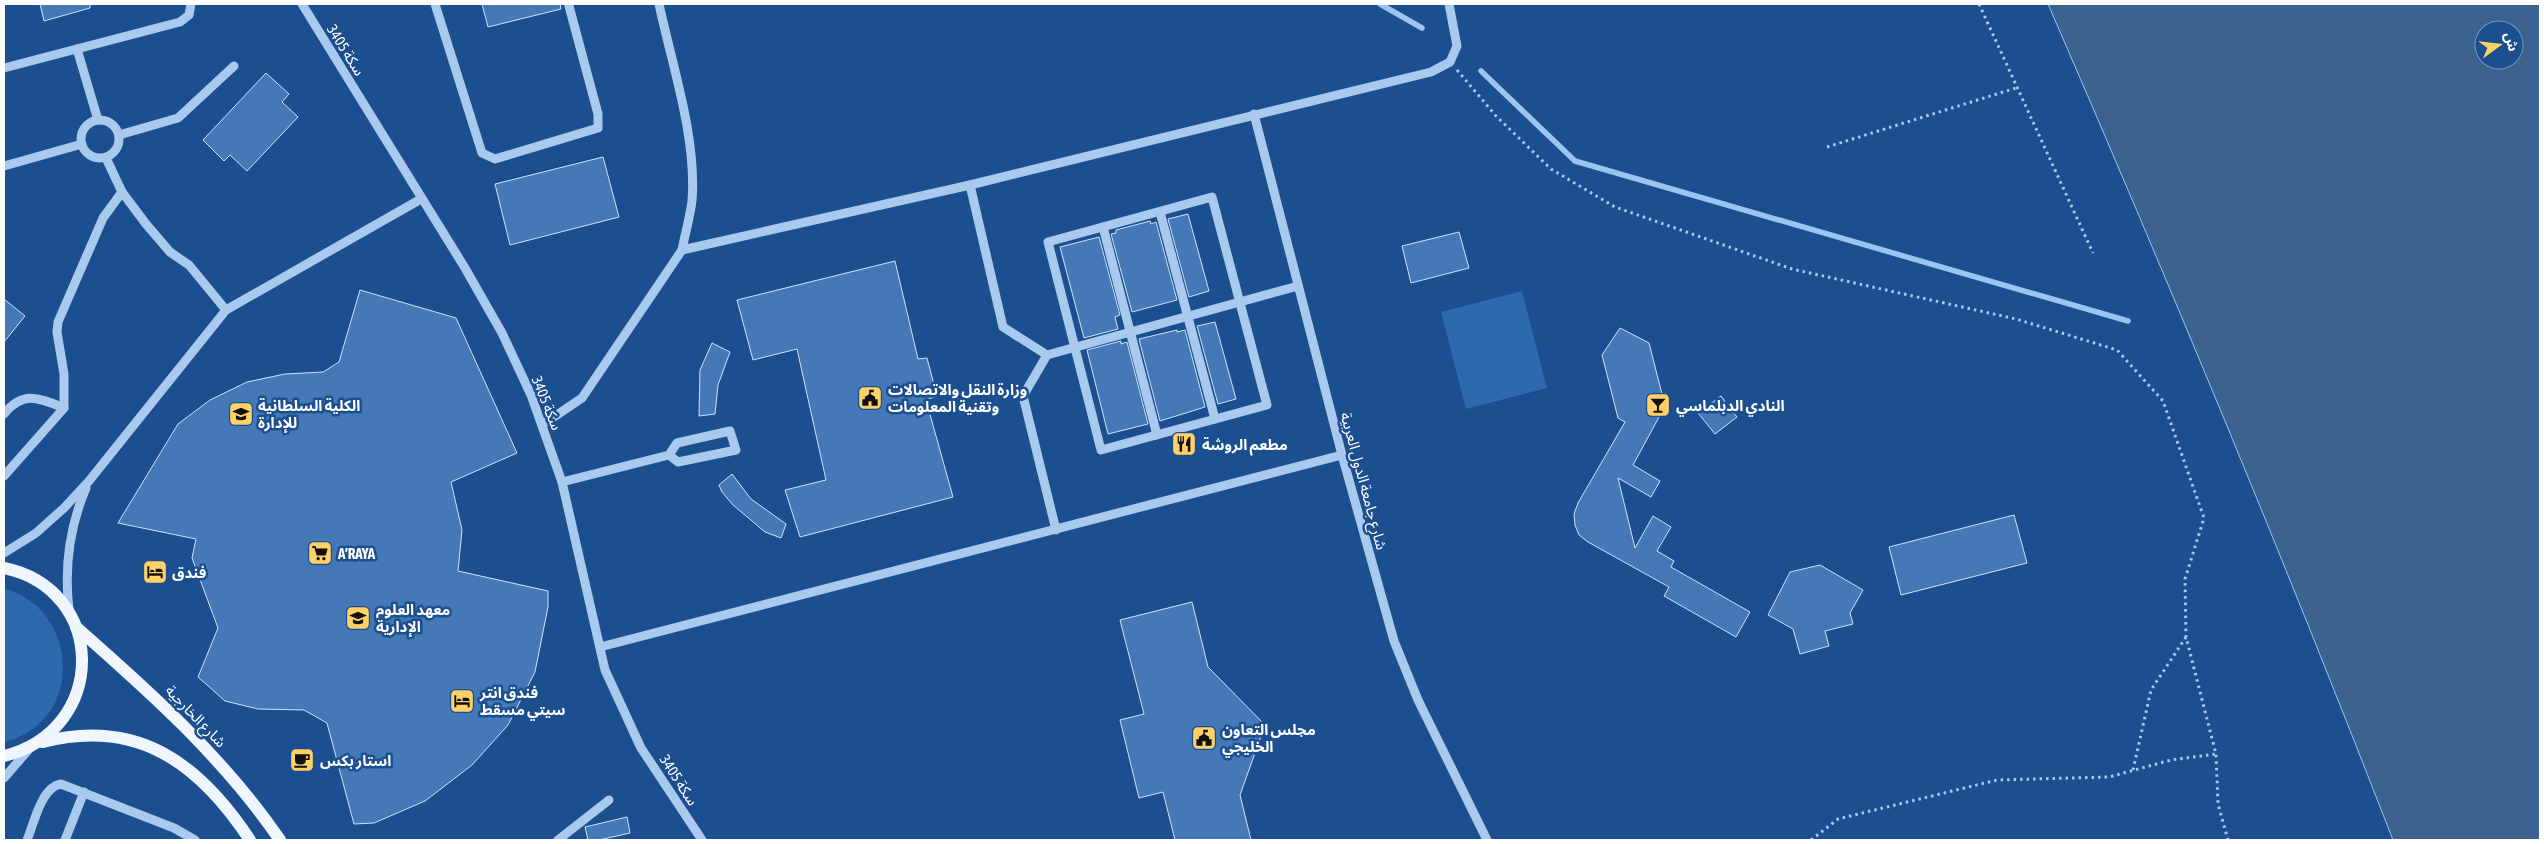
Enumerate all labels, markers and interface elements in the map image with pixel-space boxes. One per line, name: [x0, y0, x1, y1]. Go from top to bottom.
north arrow: [2474, 20, 2524, 70]
street label: سكة 3405: [324, 21, 368, 79]
text: ش: [2501, 30, 2522, 53]
street label: سكة 3405: [528, 373, 566, 433]
place label: وزارة النقل والاتصالات وتقنية المعلومات: [888, 381, 1027, 416]
public building icon: وزارة النقل والاتصالات وتقنية المعلومات: [857, 385, 883, 411]
bar icon: النادي الدبلماسي: [1645, 392, 1671, 418]
place label: الكلية السلطانية للإدارة: [258, 397, 360, 433]
place label: النادي الدبلماسي: [1676, 397, 1785, 417]
school or university icon: الكلية السلطانية للإدارة: [228, 401, 254, 427]
street label: شارع جامعة الدول العربية: [1334, 410, 1391, 553]
restaurant icon: مطعم الروشة: [1171, 431, 1197, 457]
place label: مطعم الروشة: [1202, 436, 1288, 456]
supermarket icon: A’RAYA: [307, 540, 333, 566]
place label: A’RAYA: [337, 545, 376, 562]
hotel icon: فندق: [142, 559, 168, 585]
place label: فندق: [172, 564, 206, 581]
place label: معهد العلوم الإدارية: [376, 601, 450, 637]
school or university icon: معهد العلوم الإدارية: [345, 605, 371, 631]
street label: شارع الخارجية: [159, 682, 230, 753]
place label: فندق انتر سيتي مسقط: [479, 684, 565, 721]
hotel icon: فندق انتر سيتي مسقط: [449, 688, 475, 714]
place label: مجلس التعاون الخليجي: [1222, 721, 1316, 758]
public building icon: مجلس التعاون الخليجي: [1191, 725, 1217, 751]
cafe icon: استار بكس: [289, 747, 315, 773]
street label: سكة 3405: [656, 751, 702, 809]
place label: استار بكس: [320, 752, 391, 770]

